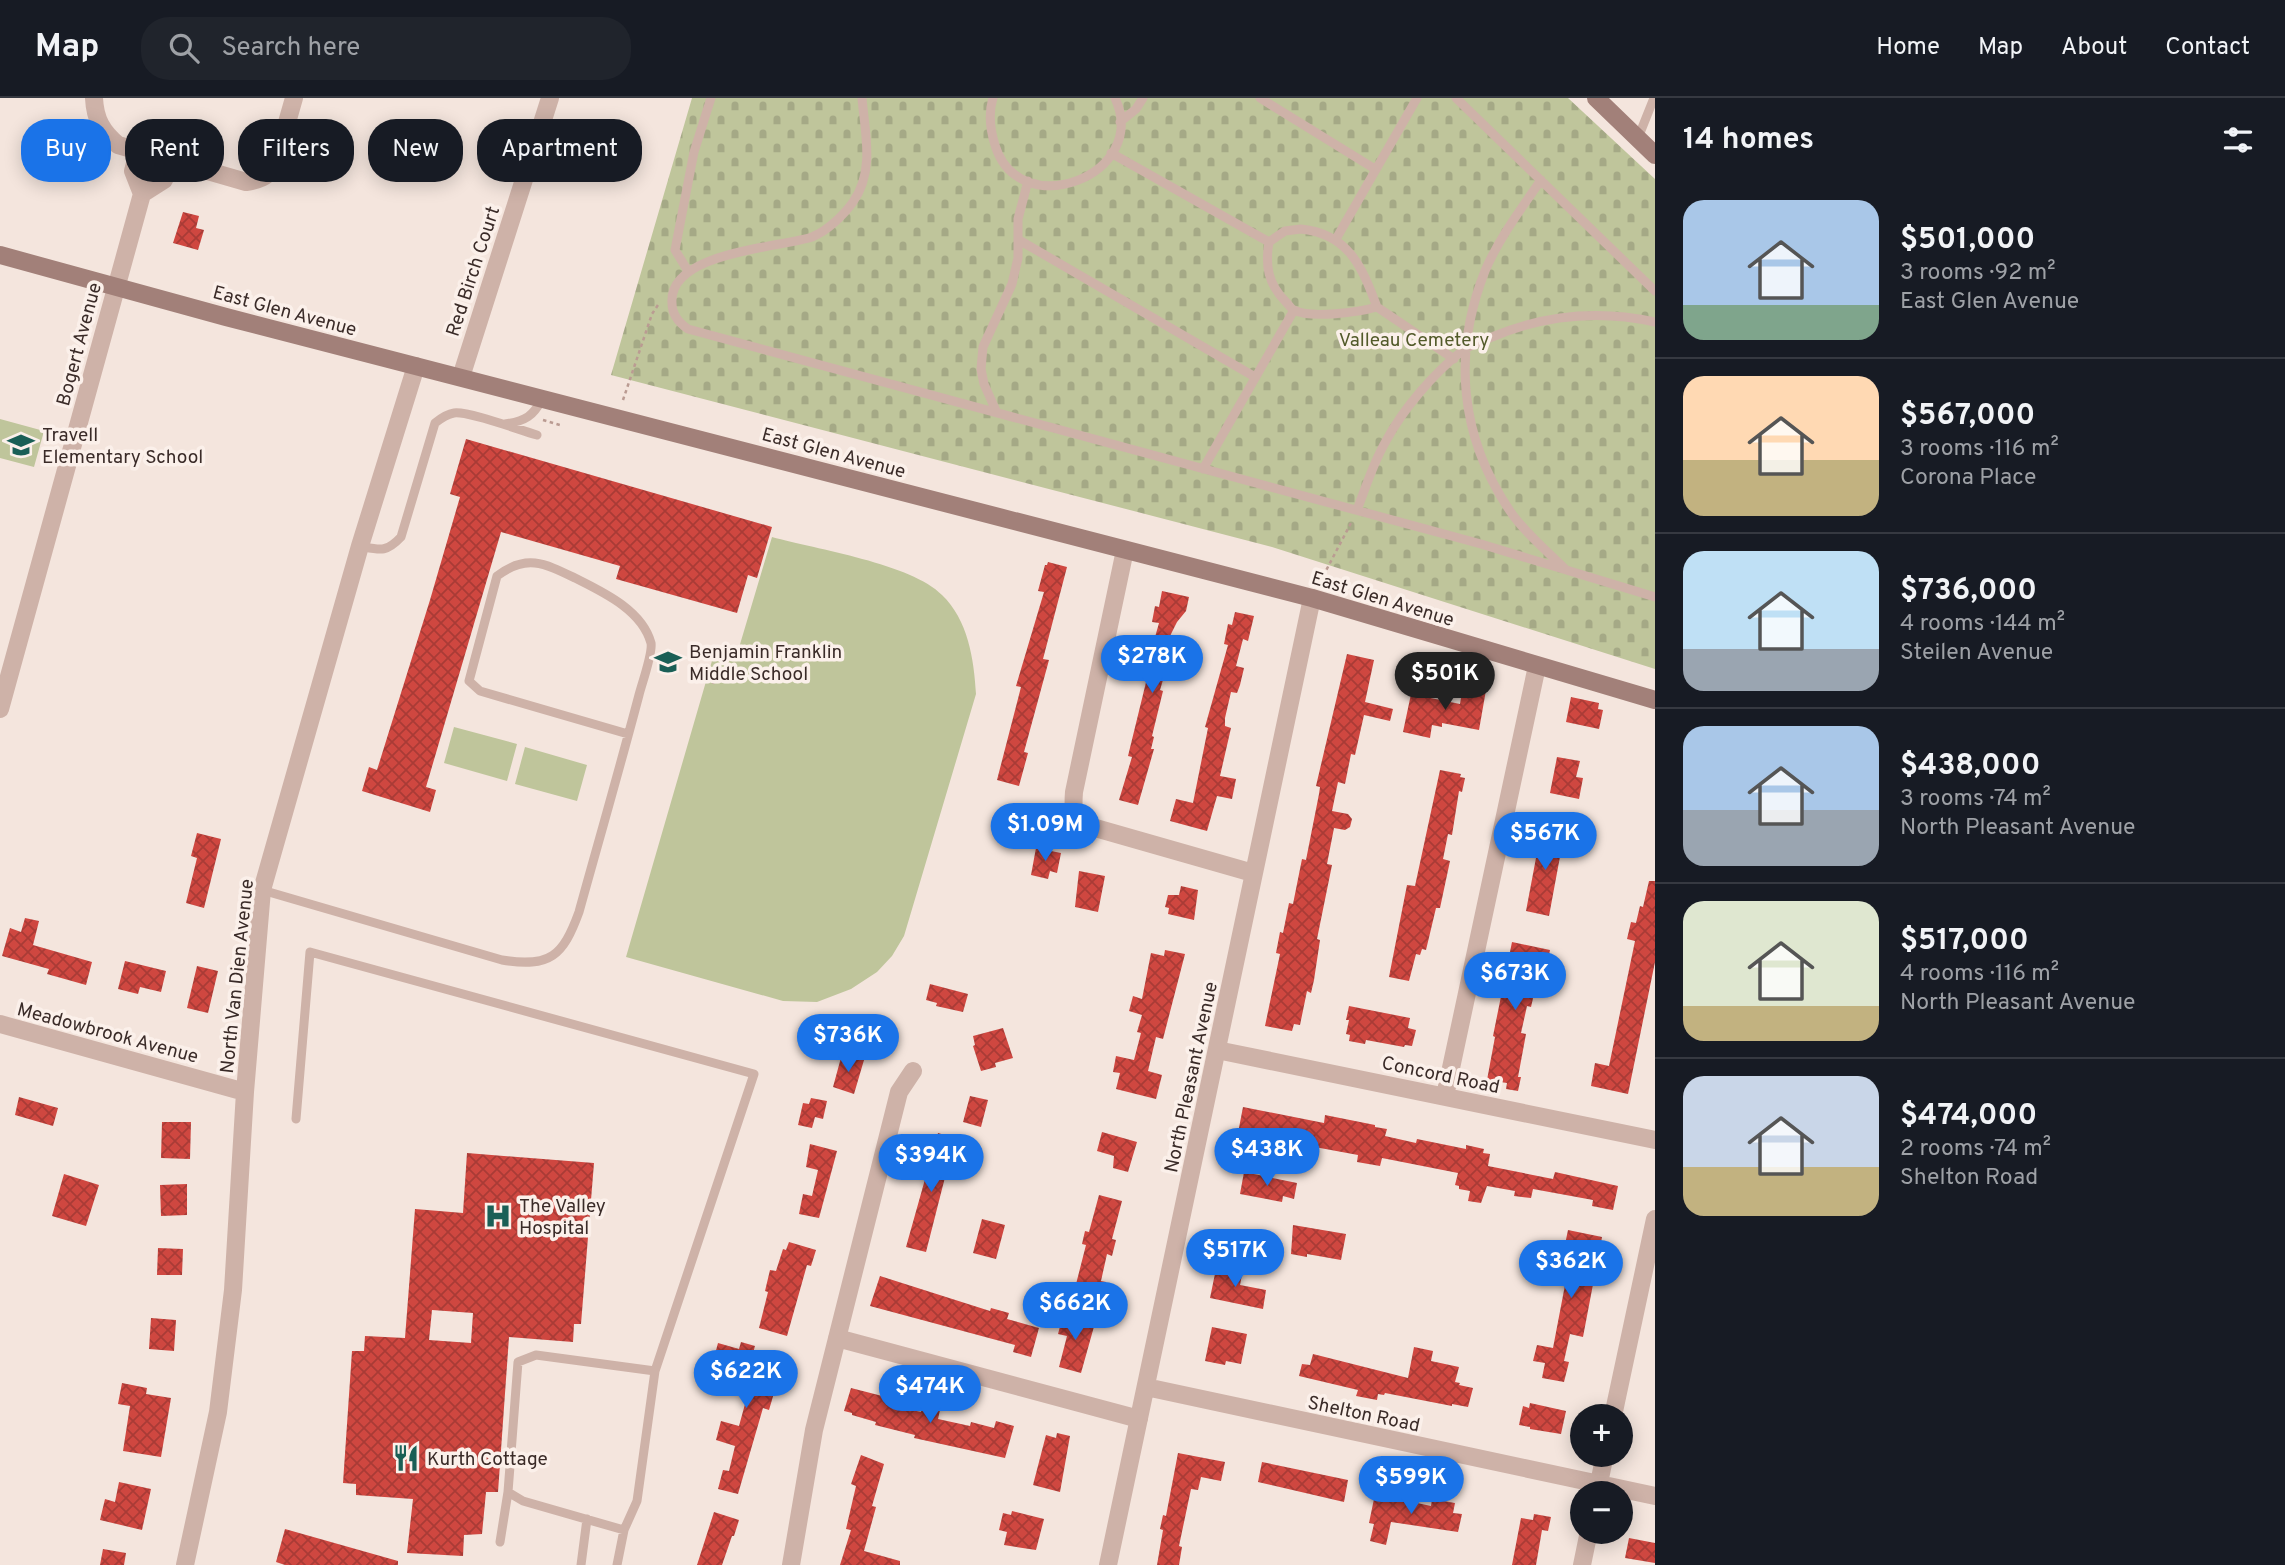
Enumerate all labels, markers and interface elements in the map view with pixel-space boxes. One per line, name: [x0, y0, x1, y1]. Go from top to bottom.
search box: [141, 17, 631, 80]
text: Map: [35, 27, 99, 69]
icon: search: [165, 29, 203, 67]
text: Search here: [221, 32, 360, 65]
text: Home: [1876, 33, 1940, 63]
text: Map: [1978, 33, 2023, 63]
text: About: [2061, 33, 2127, 63]
text: Contact: [2165, 33, 2250, 63]
chip: Buy: [21, 119, 111, 182]
chip: Rent: [125, 119, 224, 182]
chip: Filters: [238, 119, 354, 182]
chip: New: [368, 119, 463, 182]
chip: Apartment: [477, 119, 642, 182]
icon: filters: [2219, 121, 2257, 159]
text: 14 homes: [1683, 122, 1814, 159]
street label: Red Birch Court: [442, 204, 506, 340]
text: $501,000: [1900, 222, 2035, 259]
icon: home: [1739, 228, 1823, 312]
text: 3 rooms · 92 m²: [1900, 259, 2056, 288]
street label: Bogert Avenue: [52, 280, 108, 409]
street label: East Glen Avenue: [210, 281, 359, 343]
text: East Glen Avenue: [1900, 288, 2079, 317]
park label: Valleau Cemetery: [1339, 329, 1489, 353]
text: $567,000: [1900, 398, 2035, 435]
icon: home: [1739, 404, 1823, 488]
street label: East Glen Avenue: [759, 423, 908, 485]
place label: Travell Elementary School: [42, 424, 203, 470]
school or university icon: Travell Elementary School: [6, 430, 36, 460]
text: 3 rooms · 116 m²: [1900, 435, 2059, 464]
text: Corona Place: [1900, 464, 2036, 493]
street label: East Glen Avenue: [1308, 567, 1457, 633]
text: $736,000: [1900, 573, 2037, 610]
icon: home: [1739, 579, 1823, 663]
text: 4 rooms · 144 m²: [1900, 610, 2065, 639]
pin: $278K: [1103, 636, 1201, 695]
text: Steilen Avenue: [1900, 639, 2053, 668]
place label: Benjamin Franklin Middle School: [689, 641, 842, 687]
text: $278K: [1117, 643, 1187, 672]
school or university icon: Benjamin Franklin Middle School: [653, 647, 683, 677]
pin: $501K: [1396, 652, 1494, 712]
text: $501K: [1411, 660, 1479, 689]
text: $438,000: [1900, 748, 2040, 785]
icon: home: [1739, 754, 1823, 838]
text: 3 rooms · 74 m²: [1900, 785, 2051, 814]
pin: $1.09M: [988, 804, 1102, 863]
text: $1.09M: [1007, 811, 1083, 840]
pin: $567K: [1496, 812, 1594, 872]
text: North Pleasant Avenue: [1900, 814, 2135, 843]
text: $567K: [1510, 820, 1580, 849]
street label: North Van Dien Avenue: [216, 878, 260, 1075]
text: $517,000: [1900, 923, 2029, 960]
icon: home: [1739, 929, 1823, 1013]
pin: $673K: [1466, 953, 1564, 1012]
text: $673K: [1480, 960, 1550, 989]
text: 4 rooms · 116 m²: [1900, 960, 2059, 989]
street label: North Pleasant Avenue: [1160, 980, 1224, 1175]
text: North Pleasant Avenue: [1900, 989, 2135, 1018]
street label: Meadowbrook Avenue: [14, 998, 201, 1070]
pin: $736K: [799, 1014, 897, 1074]
text: $736K: [813, 1022, 883, 1051]
street label: Concord Road: [1379, 1052, 1502, 1100]
text: $474,000: [1900, 1098, 2037, 1135]
icon: home: [1739, 1104, 1823, 1188]
pin: $438K: [1218, 1128, 1316, 1188]
pin: $394K: [882, 1134, 980, 1194]
text: 2 rooms · 74 m²: [1900, 1135, 2051, 1164]
text: $438K: [1230, 1136, 1304, 1165]
text: $394K: [895, 1142, 967, 1171]
text: Shelton Road: [1900, 1164, 2038, 1193]
place label: The Valley Hospital: [519, 1195, 606, 1241]
hospital icon: The Valley Hospital: [483, 1201, 513, 1231]
pin: $517K: [1186, 1230, 1284, 1289]
text: $517K: [1202, 1237, 1268, 1266]
pin: $362K: [1522, 1240, 1620, 1300]
text: $362K: [1535, 1248, 1607, 1277]
pin: $662K: [1026, 1282, 1124, 1342]
text: $662K: [1039, 1290, 1111, 1319]
pin: $622K: [697, 1350, 795, 1410]
text: $622K: [710, 1358, 782, 1387]
pin: $474K: [881, 1366, 979, 1425]
text: $474K: [895, 1373, 965, 1402]
street label: Shelton Road: [1305, 1391, 1422, 1439]
map controls: [1570, 1404, 1633, 1544]
button: +: [1570, 1404, 1633, 1467]
restaurant icon: Kurth Cottage: [391, 1443, 421, 1473]
place label: Kurth Cottage: [427, 1448, 548, 1472]
pin: $599K: [1362, 1456, 1460, 1516]
text: $599K: [1375, 1464, 1447, 1493]
button: −: [1570, 1481, 1633, 1544]

